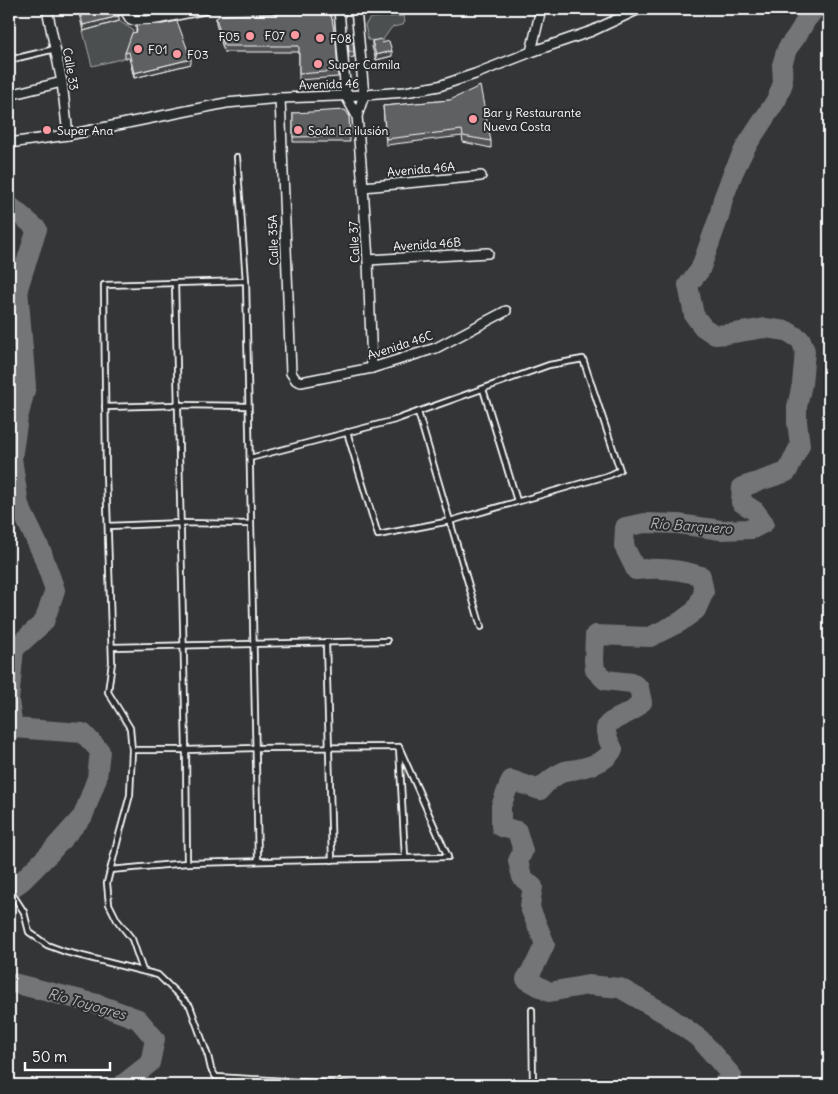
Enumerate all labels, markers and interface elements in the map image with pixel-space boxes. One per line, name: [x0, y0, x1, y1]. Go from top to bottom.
place label: F07: [265, 28, 285, 43]
place label: F05: [218, 29, 240, 44]
marker: F07: [289, 29, 301, 41]
marker: F05: [244, 30, 256, 42]
place label: F08: [330, 31, 352, 46]
marker: F08: [314, 32, 326, 44]
place label: F01: [148, 42, 167, 57]
marker: F01: [132, 43, 144, 55]
street label: Calle 33: [60, 47, 82, 92]
place label: F03: [187, 47, 209, 62]
marker: F03: [171, 48, 183, 60]
place label: Super Camila: [328, 57, 400, 72]
marker: Super Camila: [312, 58, 324, 70]
street label: Avenida 46: [299, 75, 359, 93]
place label: Bar y Restaurante Nueva Costa: [483, 105, 581, 134]
marker: Bar y Restaurante Nueva Costa: [467, 113, 479, 125]
place label: Super Ana: [57, 123, 113, 138]
place label: Soda La ilusión: [308, 123, 389, 138]
marker: Super Ana: [41, 124, 53, 136]
marker: Soda La ilusión: [292, 124, 304, 136]
street label: Avenida 46A: [387, 159, 456, 179]
street label: Calle 35A: [265, 214, 281, 266]
street label: Calle 37: [345, 220, 363, 263]
street label: Avenida 46B: [393, 234, 462, 254]
street label: Avenida 46C: [365, 327, 435, 363]
water label: Río Barquero: [649, 514, 734, 538]
water label: Río Toyogres: [46, 984, 130, 1024]
scale bar: [25, 1039, 110, 1071]
text: 50 m: [32, 1047, 67, 1066]

